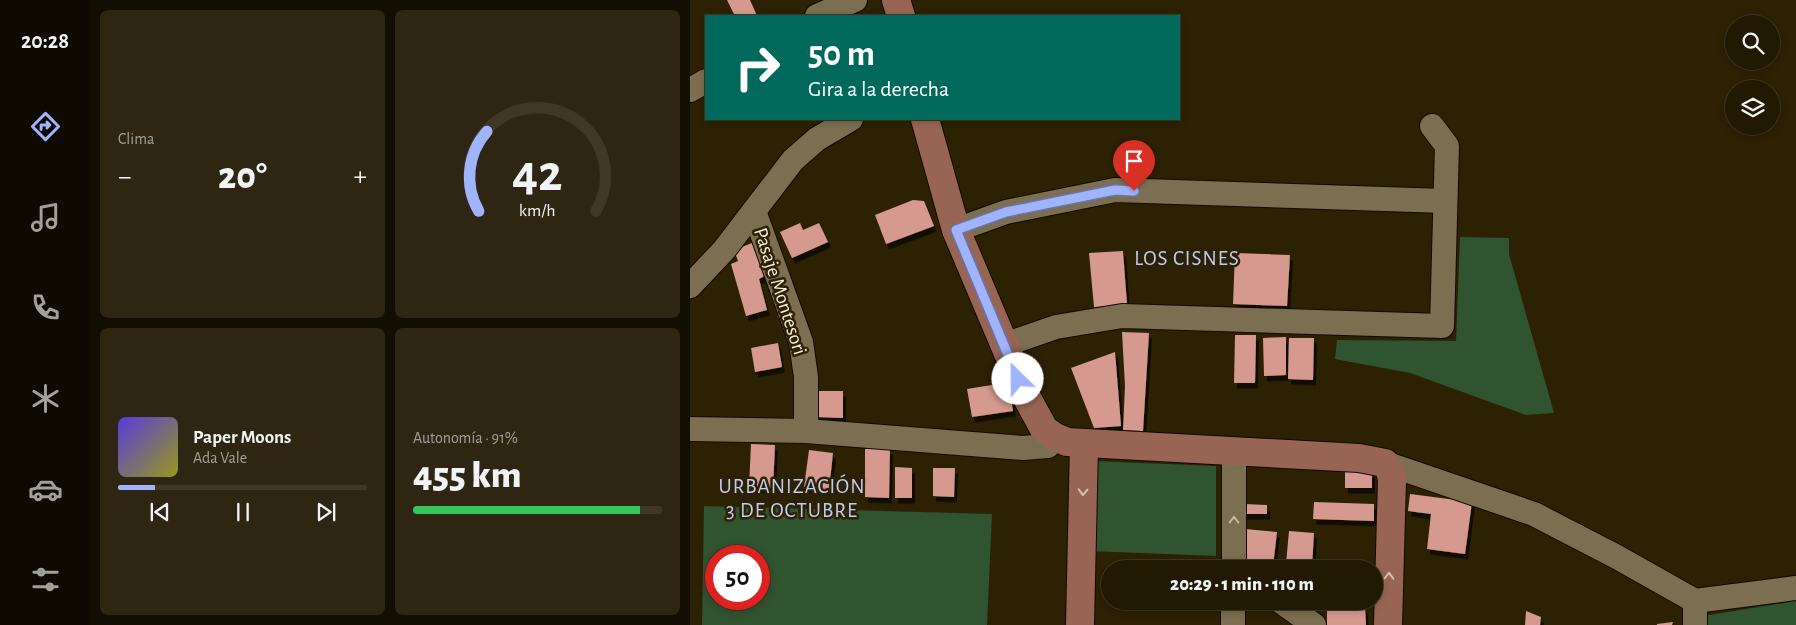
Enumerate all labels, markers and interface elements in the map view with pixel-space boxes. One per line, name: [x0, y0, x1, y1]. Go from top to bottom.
map controls: [1725, 15, 1780, 135]
button: search: [1725, 15, 1780, 70]
text: 20:28: [21, 30, 69, 52]
icon: right: [725, 35, 790, 100]
text: 50 m: [808, 37, 875, 72]
text: Gira a la derecha: [808, 78, 949, 100]
button: layers: [1725, 80, 1780, 135]
icon: directions: [28, 109, 63, 144]
text: Clima: [118, 131, 154, 147]
pin: [1113, 140, 1155, 191]
icon: arrive: [1120, 147, 1148, 175]
text: 42: [512, 148, 563, 200]
text: 20°: [218, 158, 267, 196]
text: −: [118, 163, 131, 191]
text: +: [354, 163, 367, 191]
icon: music: [28, 200, 63, 235]
text: km/h: [519, 202, 556, 220]
street label: Pasaje Montesori: [750, 225, 810, 357]
district label: LOS CISNES: [1134, 248, 1240, 269]
icon: phone: [28, 290, 63, 325]
position arrow: [991, 352, 1043, 404]
icon: climate: [28, 381, 63, 416]
text: Paper Moons: [193, 428, 291, 447]
text: Autonomía · 91%: [413, 430, 518, 446]
text: Ada Vale: [193, 450, 247, 466]
text: 455 km: [413, 457, 522, 495]
icon: car: [28, 472, 63, 507]
district label: URBANIZACIÓN 3 DE OCTUBRE: [719, 474, 866, 521]
one-way arrow: [1077, 488, 1088, 496]
icon: previous: [146, 498, 174, 526]
icon: pause: [229, 498, 257, 526]
icon: next: [312, 498, 340, 526]
one-way arrow: [1229, 516, 1239, 524]
speed limit sign: 50: [705, 545, 770, 610]
icon: filters: [28, 562, 63, 597]
one-way arrow: [1384, 572, 1395, 580]
text: 20:29 · 1 min · 110 m: [1170, 575, 1314, 594]

